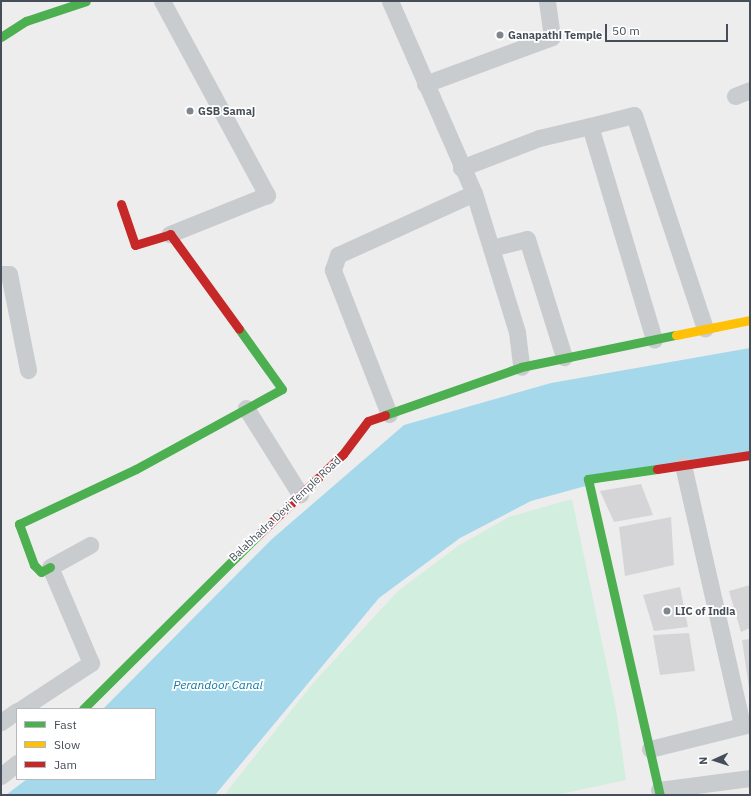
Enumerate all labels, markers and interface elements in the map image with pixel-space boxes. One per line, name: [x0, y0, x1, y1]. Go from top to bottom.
scale bar: [607, 16, 730, 42]
text: 50 m: [612, 23, 640, 38]
place label: Ganapathi Temple: [508, 28, 602, 42]
marker: Ganapathi Temple: [495, 30, 505, 40]
place label: GSB Samaj: [198, 104, 255, 118]
marker: GSB Samaj: [185, 106, 195, 116]
street label: Balabhadra Devi Temple Road: [226, 454, 344, 564]
place label: LIC of India: [675, 604, 735, 618]
marker: LIC of India: [662, 606, 672, 616]
water label: Perandoor Canal: [173, 678, 263, 692]
legend: [16, 708, 156, 780]
text: Fast: [54, 717, 77, 732]
text: Slow: [54, 737, 80, 752]
north arrow: [695, 740, 735, 780]
text: N: [696, 756, 710, 765]
text: Jam: [54, 757, 77, 772]

